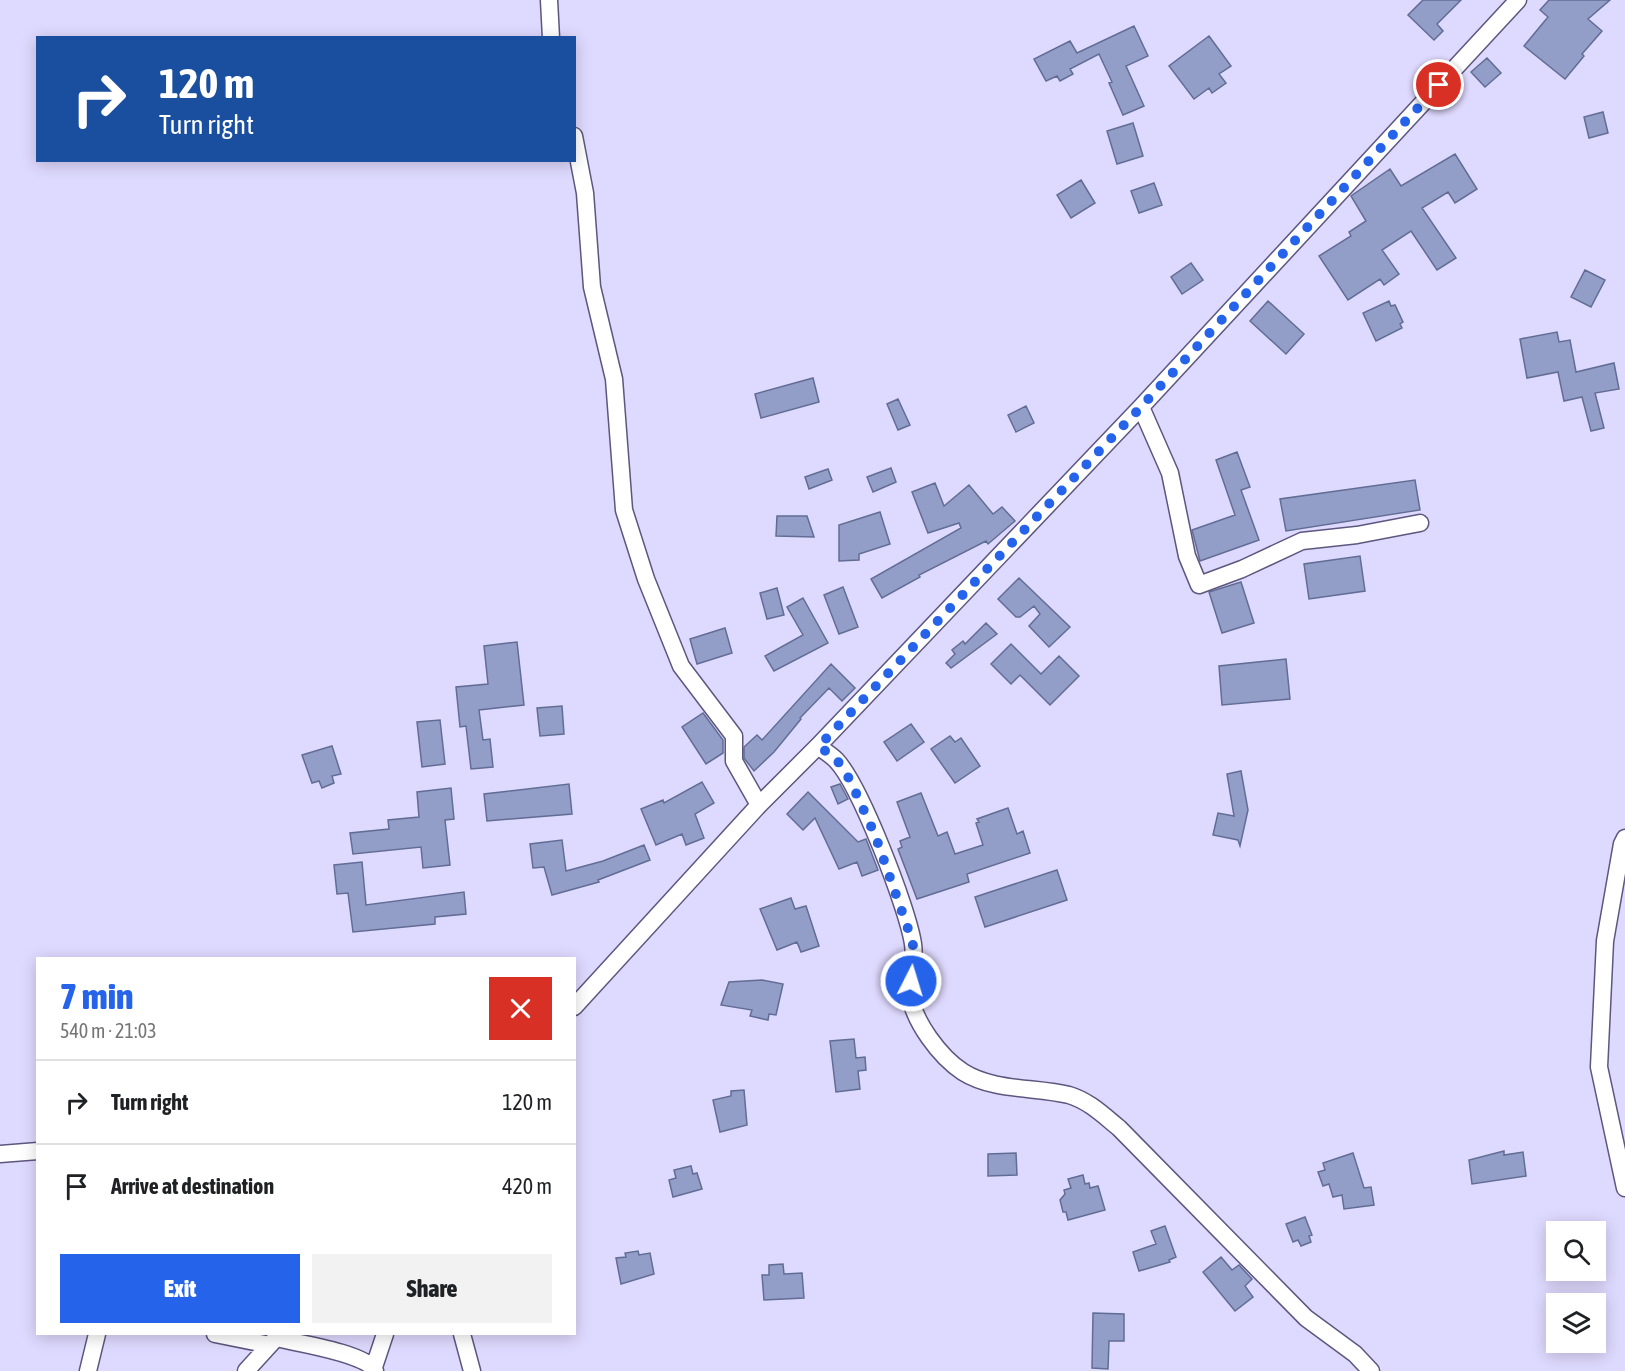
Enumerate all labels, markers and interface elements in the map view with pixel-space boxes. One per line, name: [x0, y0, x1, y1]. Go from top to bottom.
text: 120 m: [159, 59, 254, 107]
pin: [1413, 59, 1464, 110]
icon: right: [60, 60, 138, 138]
icon: arrive: [1422, 68, 1455, 101]
text: Turn right: [159, 109, 254, 140]
position arrow: [879, 949, 943, 1013]
text: 7 min: [60, 975, 134, 1017]
button: close: [489, 977, 552, 1040]
text: 540 m · 21:03: [60, 1019, 157, 1042]
icon: right: [60, 1086, 93, 1119]
text: Turn right: [111, 1089, 188, 1115]
text: 120 m: [502, 1089, 552, 1115]
icon: arrive: [60, 1170, 93, 1203]
text: Arrive at destination: [111, 1173, 274, 1199]
text: 420 m: [502, 1173, 552, 1199]
map controls: [1546, 1221, 1606, 1353]
button: search: [1546, 1221, 1606, 1281]
button: Exit: [60, 1254, 300, 1323]
button: Share: [312, 1254, 552, 1323]
button: layers: [1546, 1293, 1606, 1353]

